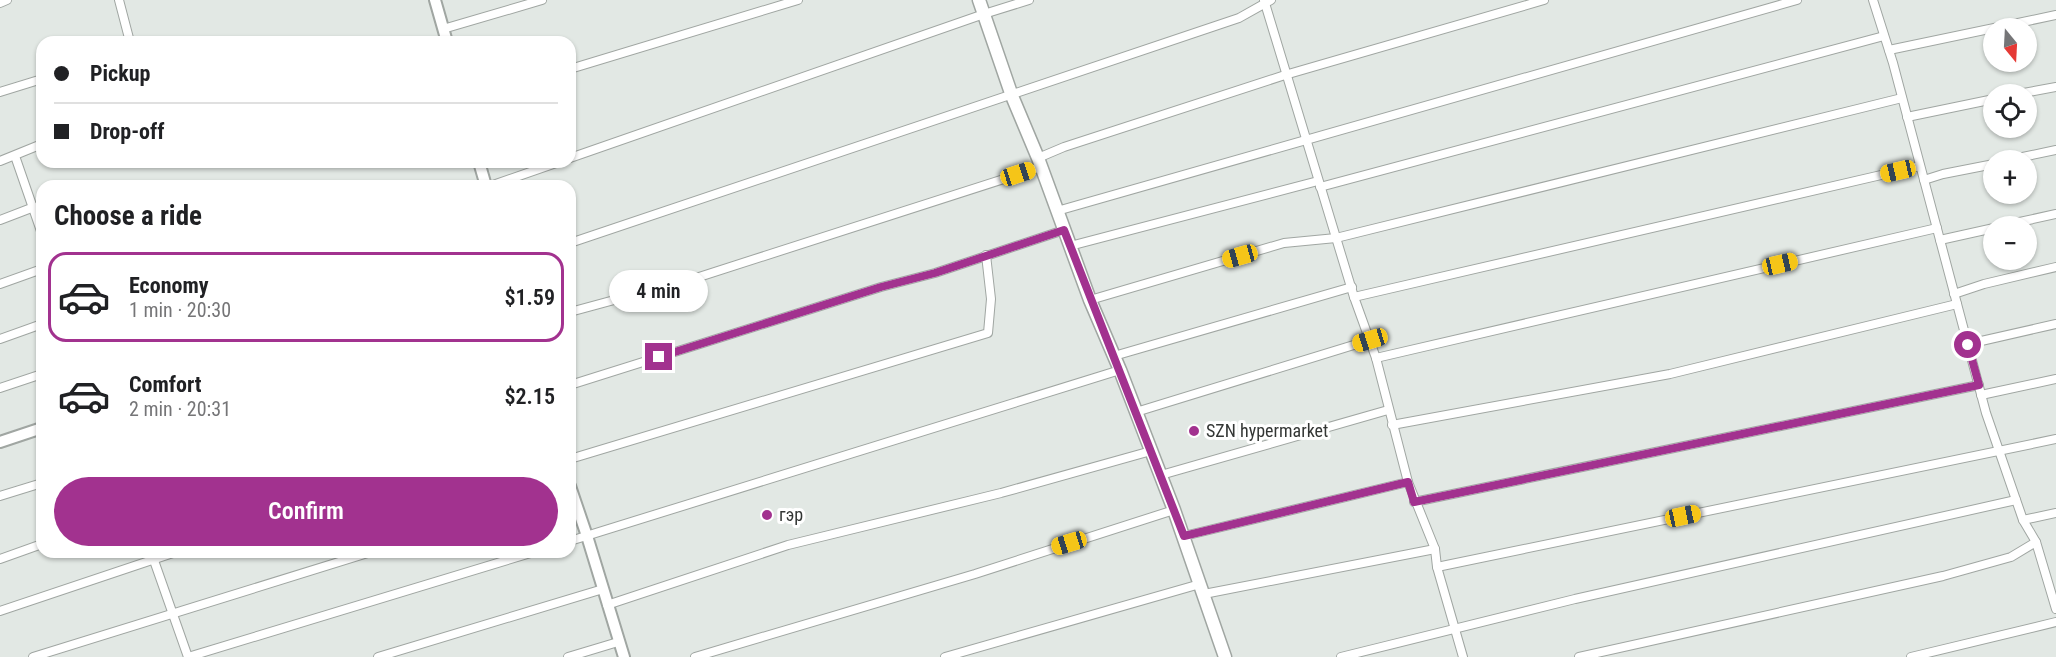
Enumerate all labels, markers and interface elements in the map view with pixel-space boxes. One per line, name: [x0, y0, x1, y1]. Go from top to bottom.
north arrow: [1983, 18, 2037, 72]
map controls: [1983, 18, 2037, 270]
text: Pickup: [90, 61, 150, 86]
button: locate: [1983, 84, 2037, 138]
text: Drop-off: [90, 119, 164, 144]
button: +: [1983, 150, 2037, 204]
car: [1878, 158, 1918, 184]
car: [998, 160, 1038, 188]
text: Choose a ride: [54, 200, 202, 232]
button: −: [1983, 216, 2037, 270]
car: [1220, 242, 1260, 270]
car: [1760, 251, 1800, 277]
icon: car: [57, 270, 111, 324]
callout: 4 min: [610, 270, 708, 312]
text: Economy: [129, 273, 209, 298]
text: 4 min: [636, 279, 681, 303]
text: $1.59: [504, 285, 555, 310]
text: 1 min · 20:30: [129, 298, 231, 322]
car: [1350, 326, 1390, 354]
route start: [1954, 331, 1981, 358]
route end: [645, 343, 672, 370]
icon: car: [57, 369, 111, 423]
text: Comfort: [129, 372, 202, 397]
text: $2.15: [504, 384, 555, 409]
text: 2 min · 20:31: [129, 397, 231, 421]
place label: SZN hypermarket: [1206, 420, 1328, 441]
marker: SZN hypermarket: [1187, 424, 1201, 438]
button: Confirm: [54, 477, 558, 546]
car: [1664, 503, 1702, 529]
place label: гэр: [779, 504, 803, 525]
marker: гэр: [760, 508, 774, 522]
car: [1049, 529, 1089, 557]

